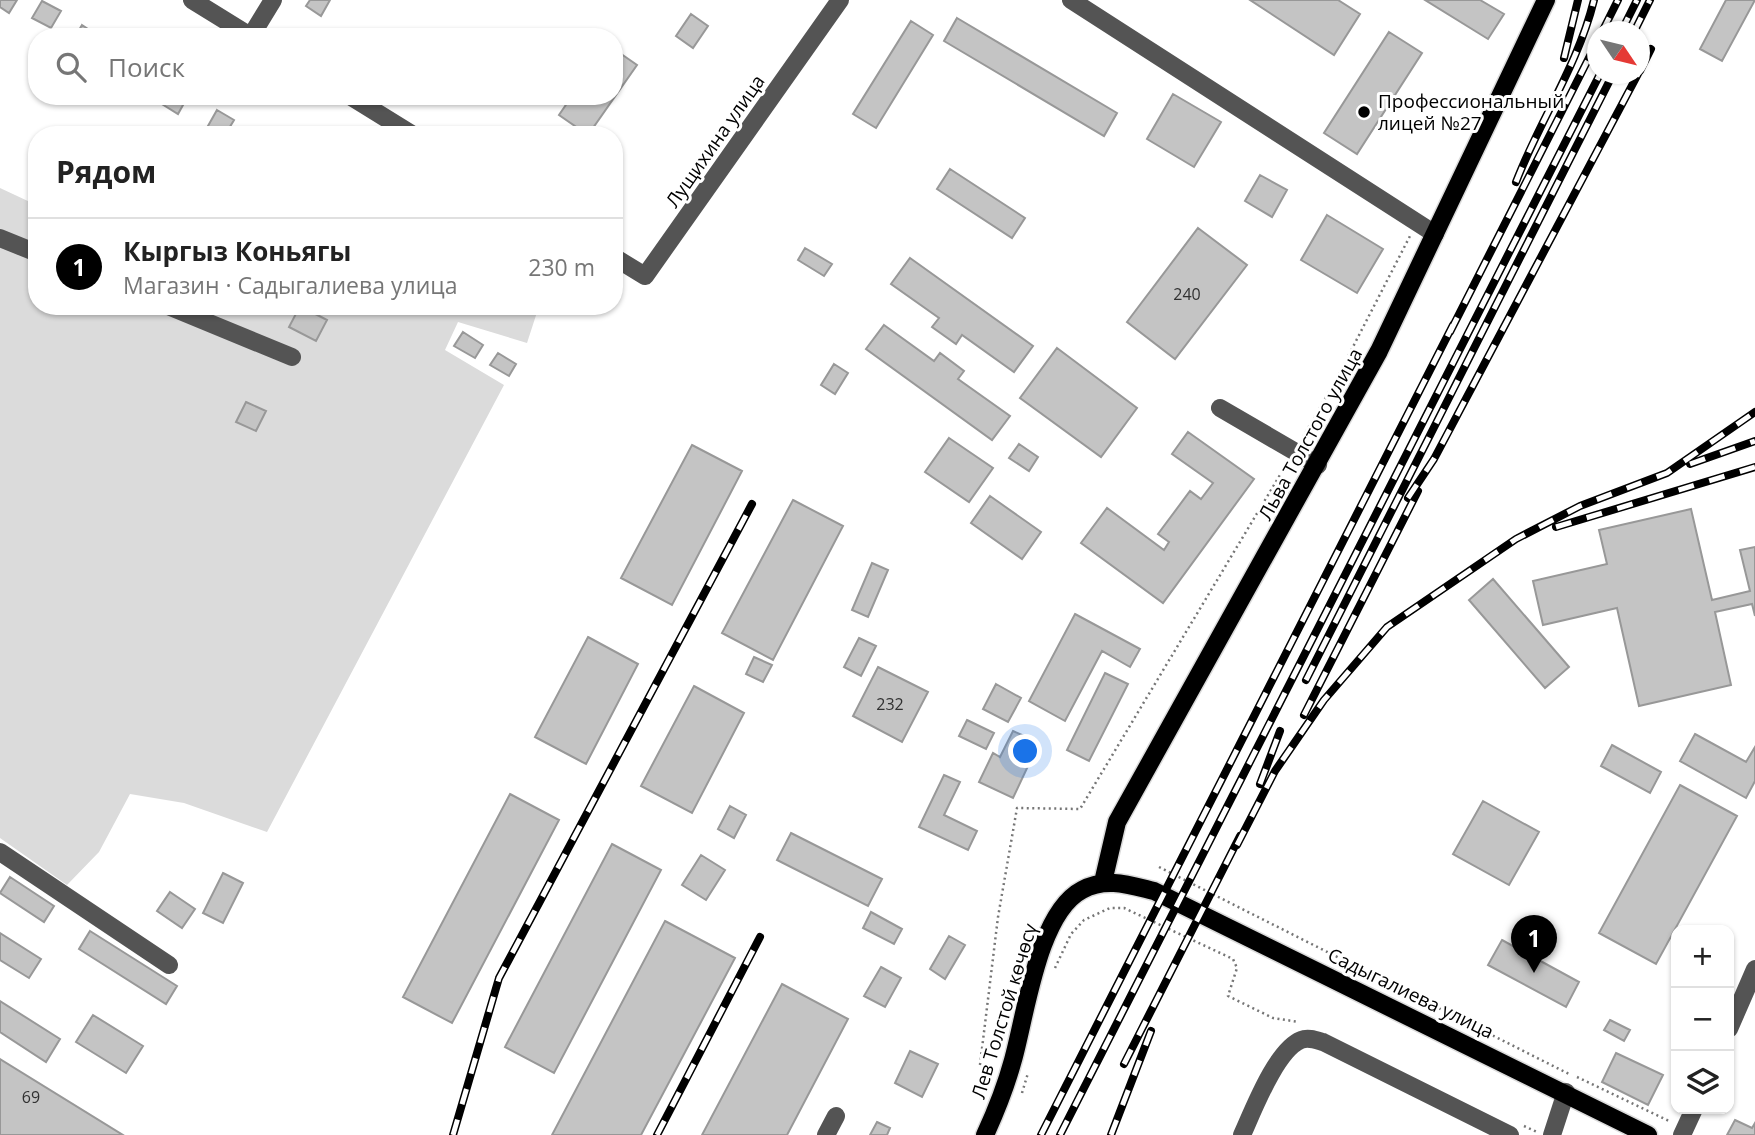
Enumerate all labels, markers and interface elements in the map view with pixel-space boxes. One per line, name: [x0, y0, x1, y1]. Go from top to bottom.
north arrow: [1587, 21, 1650, 84]
search box: [28, 28, 623, 105]
icon: search: [52, 48, 90, 86]
text: Поиск: [108, 49, 185, 85]
street label: Лущихина улица: [659, 69, 771, 213]
place label: Профессиональный лицей №27: [1378, 88, 1564, 136]
marker: Профессиональный лицей №27: [1356, 104, 1372, 120]
text: Рядом: [56, 151, 156, 192]
text: Кыргыз Коньягы: [123, 233, 351, 269]
text: 1: [72, 251, 86, 283]
text: 230 m: [528, 251, 595, 283]
text: Магазин · Садыгалиева улица: [123, 269, 457, 301]
house number: 240: [1173, 283, 1201, 305]
street label: Льва Толстого улица: [1252, 343, 1368, 525]
house number: 232: [876, 693, 904, 715]
your location: [1008, 734, 1042, 768]
pin: 1: [1511, 915, 1557, 973]
street label: Лев Толстой көчөсү: [965, 920, 1043, 1102]
map controls: [1671, 925, 1734, 1114]
button: +: [1671, 925, 1734, 988]
street label: Садыгалиева улица: [1324, 941, 1498, 1045]
button: −: [1671, 988, 1734, 1051]
button: layers: [1671, 1051, 1734, 1114]
house number: 69: [22, 1086, 40, 1108]

